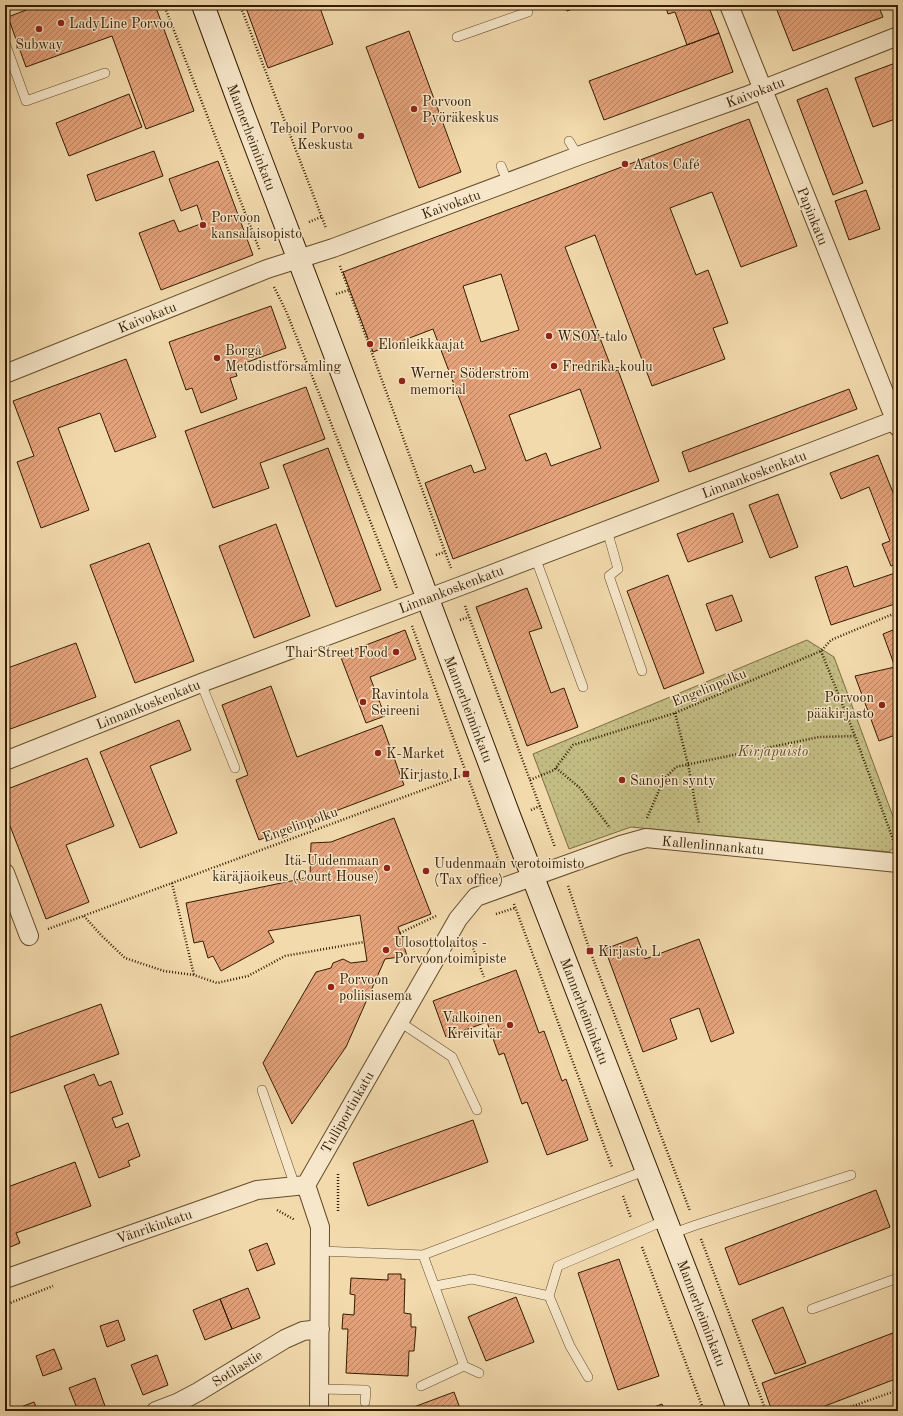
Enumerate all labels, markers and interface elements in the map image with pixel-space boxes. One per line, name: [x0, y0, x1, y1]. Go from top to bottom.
place label: LadyLine Porvoo: [69, 17, 173, 31]
marker: LadyLine Porvoo: [56, 18, 66, 28]
marker: Subway: [34, 24, 44, 34]
place label: Subway: [15, 38, 63, 52]
street label: Kaivokatu: [724, 75, 787, 110]
street label: Mannerheiminkatu: [224, 82, 278, 193]
place label: Porvoon Pyöräkeskus: [422, 95, 499, 125]
marker: Porvoon Pyöräkeskus: [409, 104, 419, 114]
place label: Teboil Porvoo Keskusta: [270, 122, 353, 152]
marker: Teboil Porvoo Keskusta: [356, 131, 366, 141]
place label: Aatos Café: [633, 158, 700, 172]
marker: Aatos Café: [620, 159, 630, 169]
street label: Papinkatu: [794, 185, 830, 248]
street label: Kaivokatu: [420, 188, 483, 222]
place label: Porvoon kansalaisopisto: [211, 211, 302, 241]
marker: Porvoon kansalaisopisto: [198, 220, 208, 230]
street label: Kaivokatu: [116, 300, 179, 336]
place label: WSOY-talo: [557, 330, 628, 344]
marker: WSOY-talo: [544, 331, 554, 341]
place label: Elonleikkaajat: [378, 338, 465, 352]
marker: Elonleikkaajat: [365, 339, 375, 349]
place label: Borgå Metodistförsamling: [225, 344, 342, 374]
marker: Borgå Metodistförsamling: [212, 353, 222, 363]
place label: Fredrika-koulu: [562, 360, 653, 374]
marker: Fredrika-koulu: [549, 361, 559, 371]
place label: Werner Söderström memorial: [410, 367, 529, 397]
marker: Werner Söderström memorial: [397, 376, 407, 386]
street label: Linnankoskenkatu: [700, 448, 809, 501]
street label: Linnankoskenkatu: [397, 563, 506, 616]
place label: Thai Street Food: [285, 646, 388, 660]
marker: Thai Street Food: [391, 647, 401, 657]
street label: Mannerheiminkatu: [441, 654, 495, 765]
street label: Engelinpolku: [670, 666, 749, 709]
street label: Linnankoskenkatu: [94, 677, 203, 732]
place label: Ravintola Seireeni: [371, 688, 429, 718]
place label: Porvoon pääkirjasto: [807, 691, 874, 721]
marker: Ravintola Seireeni: [358, 697, 368, 707]
marker: Porvoon pääkirjasto: [877, 700, 887, 710]
park label: Kirjapuisto: [737, 745, 808, 760]
place label: K-Market: [386, 747, 445, 761]
marker: K-Market: [373, 748, 383, 758]
place label: Kirjasto I: [399, 768, 458, 782]
marker: Kirjasto I: [461, 769, 471, 779]
place label: Sanojen synty: [630, 774, 716, 788]
marker: Sanojen synty: [617, 775, 627, 785]
street label: Engelinpolku: [261, 805, 340, 845]
street label: Kallenlinnankatu: [661, 835, 765, 857]
place label: Itä-Uudenmaan käräjäoikeus (Court House): [212, 854, 379, 884]
place label: Uudenmaan verotoimisto (Tax office): [434, 857, 584, 887]
marker: Itä-Uudenmaan käräjäoikeus (Court House): [382, 863, 392, 873]
marker: Uudenmaan verotoimisto (Tax office): [421, 866, 431, 876]
place label: Ulosottolaitos - Porvoon toimipiste: [394, 936, 507, 966]
marker: Ulosottolaitos - Porvoon toimipiste: [381, 945, 391, 955]
place label: Kirjasto L: [598, 945, 661, 959]
marker: Kirjasto L: [585, 946, 595, 956]
street label: Mannerheiminkatu: [557, 956, 611, 1067]
place label: Porvoon poliisiasema: [339, 973, 412, 1003]
marker: Porvoon poliisiasema: [326, 982, 336, 992]
place label: Valkoinen Kreivitär: [442, 1011, 502, 1041]
marker: Valkoinen Kreivitär: [505, 1020, 515, 1030]
street label: Tulliportinkatu: [319, 1069, 377, 1156]
street label: Vänrikinkatu: [115, 1207, 195, 1246]
street label: Mannerheiminkatu: [674, 1258, 728, 1369]
street label: Sotilastie: [210, 1348, 265, 1390]

